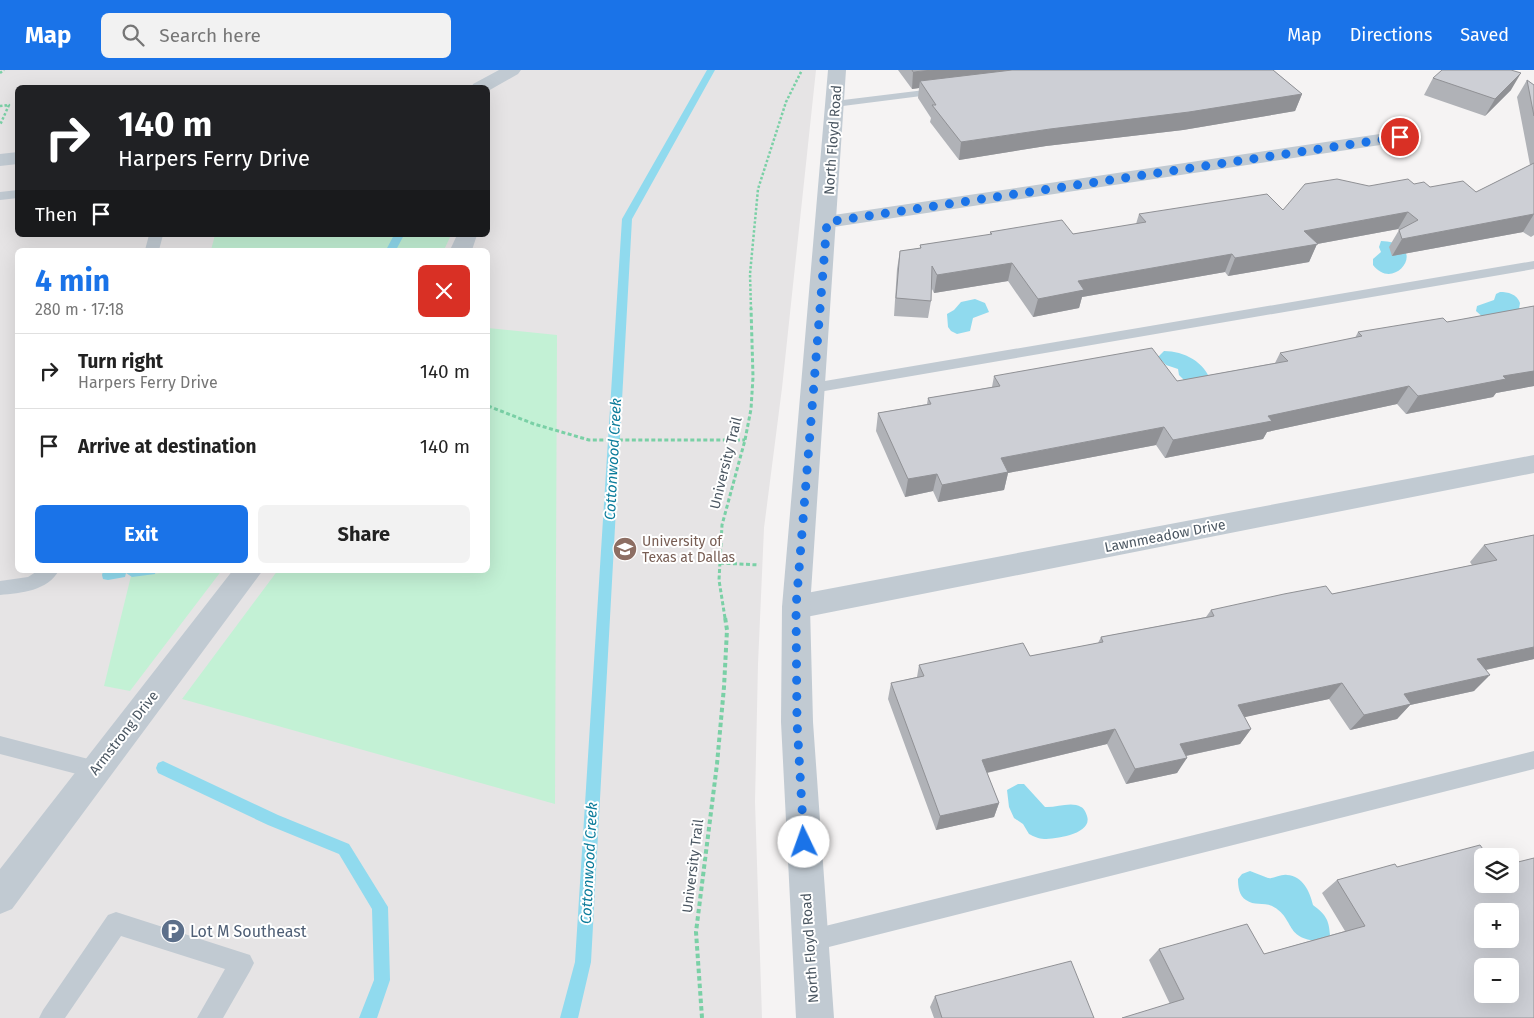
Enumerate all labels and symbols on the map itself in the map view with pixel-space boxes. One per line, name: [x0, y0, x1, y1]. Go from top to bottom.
street label: North Floyd Road: [821, 84, 845, 196]
pin: [1379, 116, 1421, 158]
water label: Cottonwood Creek: [601, 398, 625, 520]
street label: University Trail: [706, 415, 746, 511]
street label: Lawnmeadow Drive: [1103, 516, 1227, 556]
place label: University of Texas at Dallas: [642, 533, 736, 566]
school or university icon: University of Texas at Dallas: [612, 536, 638, 562]
street label: Armstrong Drive: [86, 687, 162, 779]
water label: Cottonwood Creek: [577, 802, 601, 924]
position arrow: [777, 815, 829, 867]
street label: University Trail: [679, 818, 707, 914]
street label: North Floyd Road: [798, 892, 822, 1004]
parking icon: Lot M Southeast: [160, 918, 186, 944]
place label: Lot M Southeast: [190, 922, 307, 941]

